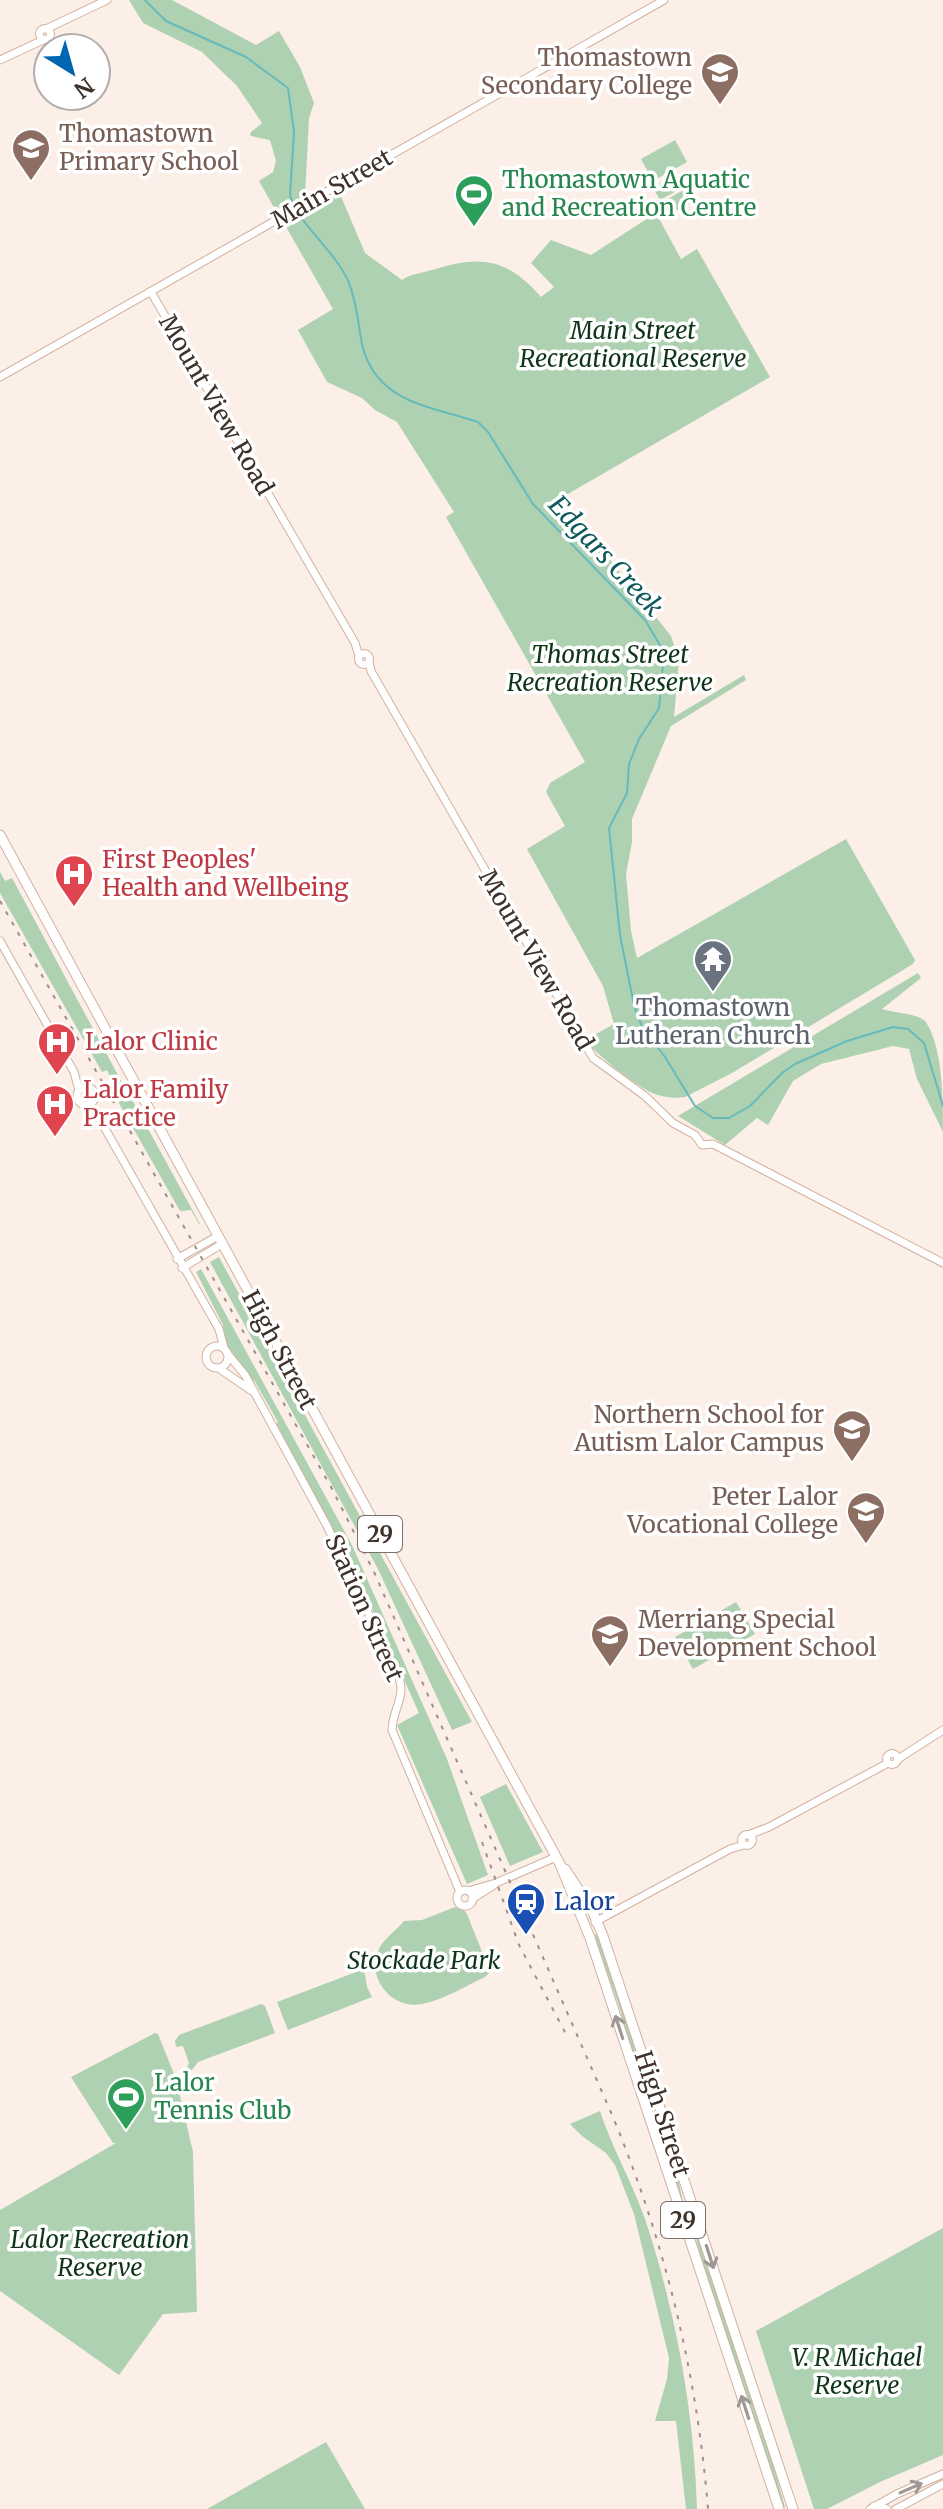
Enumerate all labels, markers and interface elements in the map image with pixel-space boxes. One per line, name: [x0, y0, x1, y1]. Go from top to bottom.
north arrow: [32, 32, 112, 112]
place label: Thomastown Secondary College: [481, 42, 692, 101]
school or university icon: Thomastown Secondary College: [699, 51, 741, 106]
text: N: [68, 72, 99, 105]
place label: Thomastown Primary School: [59, 118, 239, 177]
school or university icon: Thomastown Primary School: [10, 127, 52, 182]
street label: Main Street: [266, 141, 398, 236]
place label: Thomastown Aquatic and Recreation Centre: [502, 164, 756, 223]
sports icon: Thomastown Aquatic and Recreation Centre: [453, 173, 495, 228]
street label: Mount View Road: [152, 309, 281, 501]
park label: Main Street Recreational Reserve: [520, 315, 746, 374]
water label: Edgars Creek: [542, 488, 671, 623]
park label: Thomas Street Recreation Reserve: [507, 639, 713, 698]
place label: First Peoples' Health and Wellbeing: [102, 844, 349, 903]
hospital icon: First Peoples' Health and Wellbeing: [53, 853, 95, 908]
street label: Mount View Road: [472, 864, 601, 1056]
temple icon: Thomastown Lutheran Church: [692, 938, 734, 993]
place label: Thomastown Lutheran Church: [615, 992, 811, 1051]
hospital icon: Lalor Clinic: [36, 1021, 78, 1076]
place label: Lalor Clinic: [85, 1026, 218, 1057]
place label: Lalor Family Practice: [83, 1074, 228, 1133]
hospital icon: Lalor Family Practice: [34, 1083, 76, 1138]
street label: High Street: [235, 1285, 324, 1415]
place label: Northern School for Autism Lalor Campus: [573, 1399, 824, 1458]
school or university icon: Northern School for Autism Lalor Campus: [831, 1408, 873, 1463]
place label: Peter Lalor Vocational College: [626, 1481, 838, 1540]
school or university icon: Peter Lalor Vocational College: [845, 1490, 887, 1545]
road number: 29: [358, 1516, 402, 1552]
street label: Station Street: [318, 1529, 411, 1687]
place label: Merriang Special Development School: [638, 1604, 876, 1663]
school or university icon: Merriang Special Development School: [589, 1613, 631, 1668]
station icon: Lalor: [505, 1881, 547, 1936]
place label: Lalor: [554, 1886, 615, 1917]
park label: Stockade Park: [347, 1945, 501, 1976]
one-way arrow: [611, 2015, 625, 2040]
street label: High Street: [627, 2047, 698, 2182]
place label: Lalor Tennis Club: [154, 2067, 291, 2126]
sports icon: Lalor Tennis Club: [105, 2076, 147, 2131]
road number: 29: [661, 2202, 705, 2238]
park label: Lalor Recreation Reserve: [10, 2224, 190, 2283]
one-way arrow: [703, 2245, 718, 2270]
park label: V. R Michael Reserve: [792, 2342, 922, 2401]
one-way arrow: [737, 2394, 752, 2420]
one-way arrow: [898, 2479, 923, 2494]

